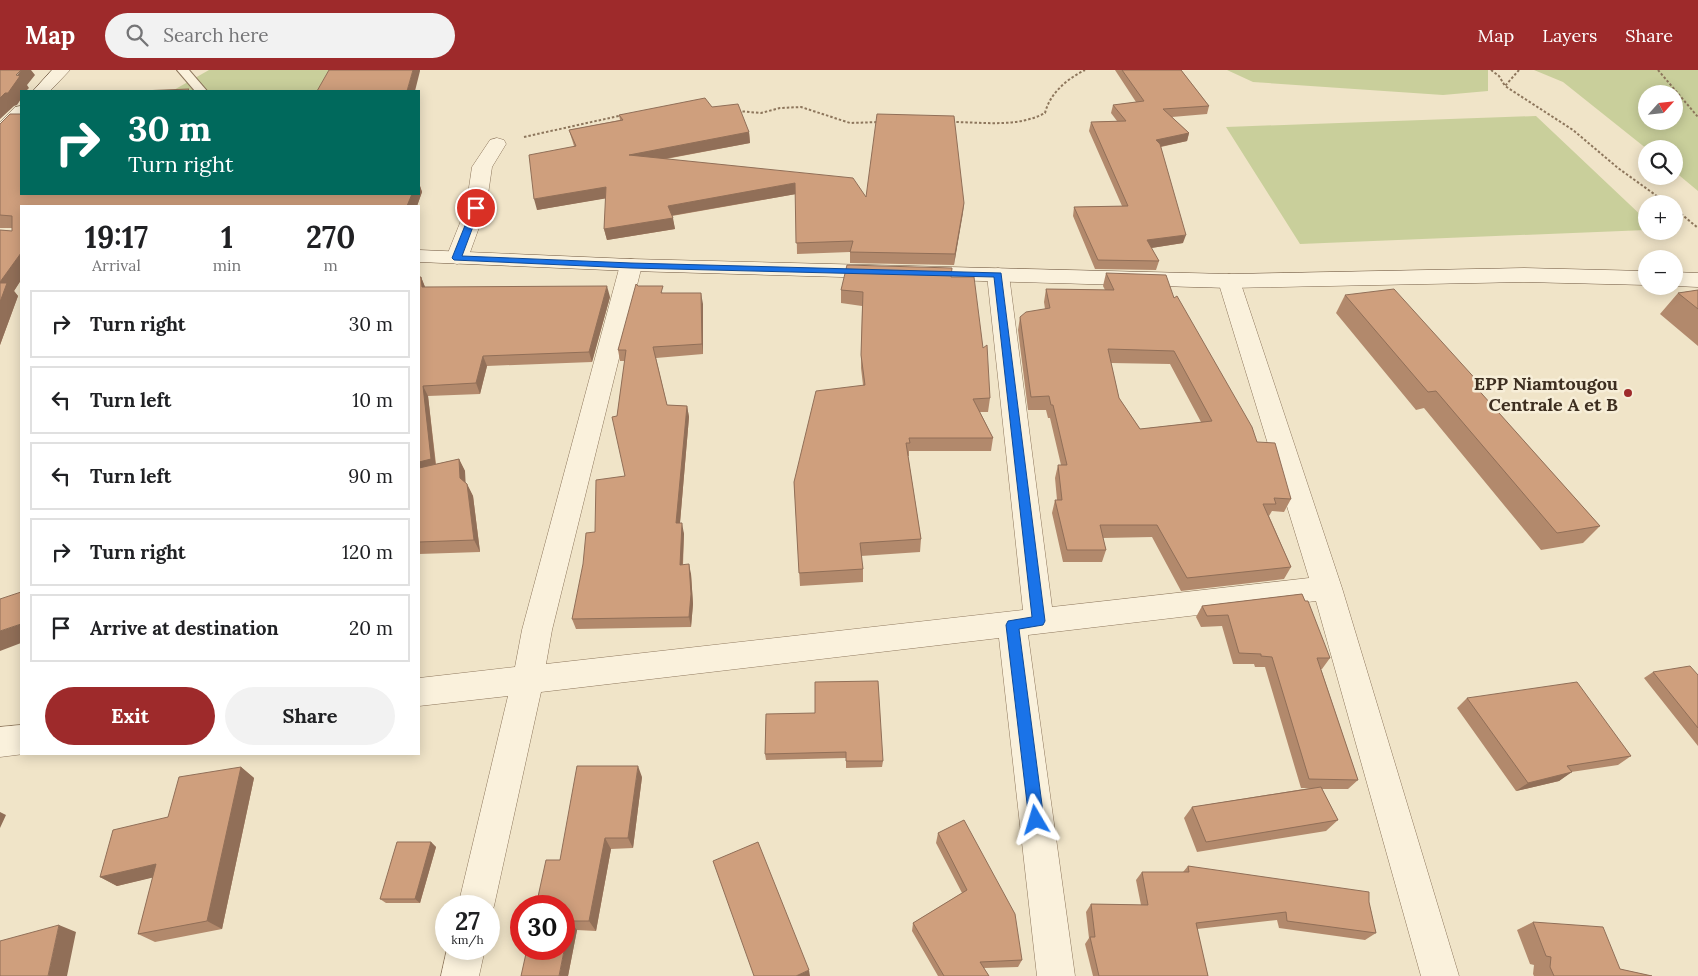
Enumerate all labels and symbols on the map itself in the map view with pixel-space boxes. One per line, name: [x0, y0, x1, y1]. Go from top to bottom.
north arrow: [1638, 85, 1682, 130]
pin: [455, 187, 497, 229]
place label: EPP Niamtougou Centrale A et B: [1474, 372, 1618, 416]
marker: EPP Niamtougou Centrale A et B: [1622, 387, 1634, 399]
position arrow: [1009, 793, 1061, 845]
speed limit sign: 30: [510, 895, 575, 960]

